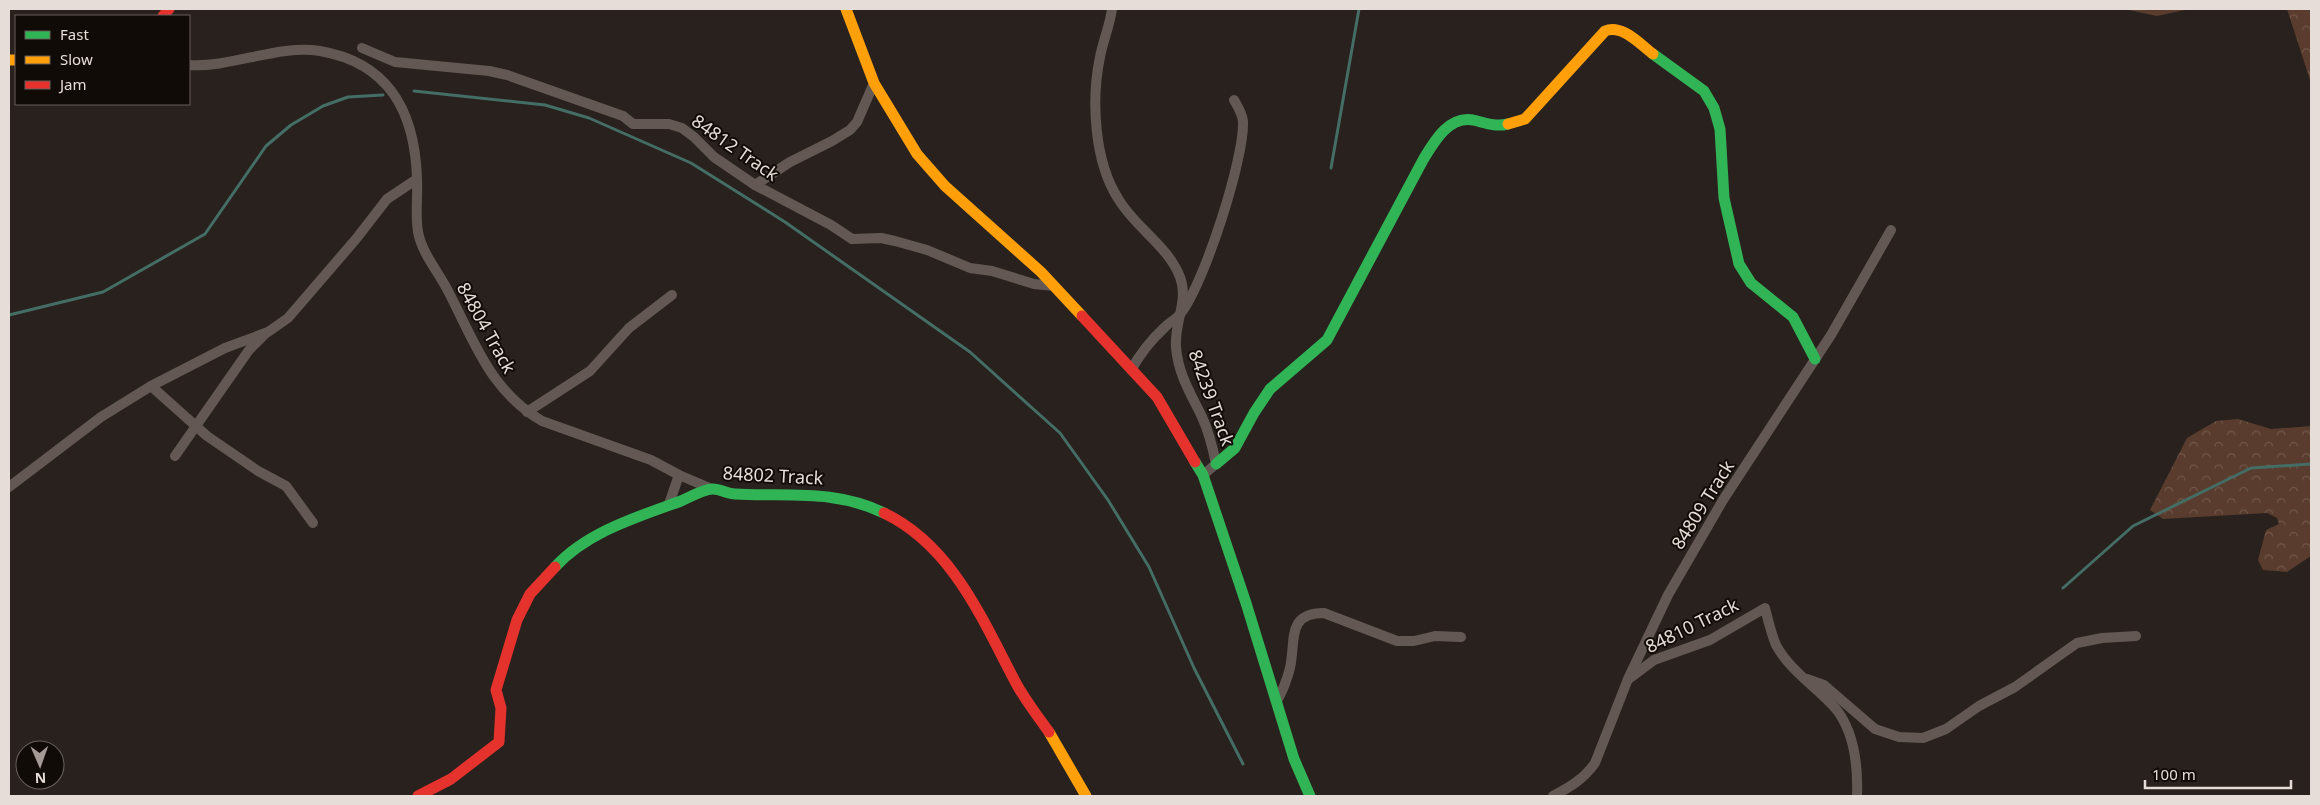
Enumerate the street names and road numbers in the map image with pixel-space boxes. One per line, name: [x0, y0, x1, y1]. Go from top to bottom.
street label: 84812 Track: [687, 108, 784, 186]
street label: 84804 Track: [452, 278, 522, 378]
street label: 84239 Track: [1183, 346, 1241, 449]
street label: 84809 Track: [1665, 455, 1739, 554]
street label: 84802 Track: [722, 460, 824, 490]
street label: 84810 Track: [1641, 592, 1742, 658]

